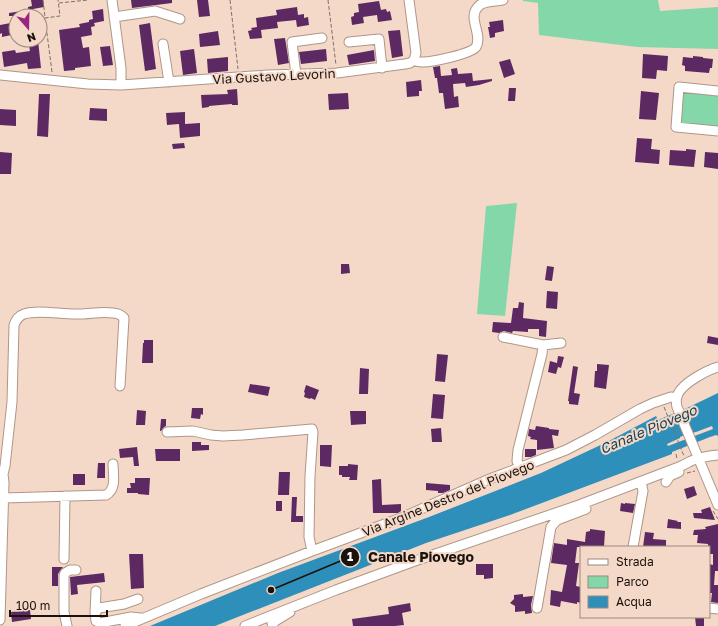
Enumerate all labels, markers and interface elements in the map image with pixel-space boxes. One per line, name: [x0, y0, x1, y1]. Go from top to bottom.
north arrow: [8, 8, 48, 48]
text: N: [25, 30, 38, 45]
street label: Via Gustavo Levorin: [212, 65, 336, 87]
water label: Canale Piovego: [597, 400, 700, 457]
street label: Via Argine Destro del Piovego: [360, 456, 537, 540]
callout: Canale Piovego: [340, 544, 482, 570]
legend: [580, 546, 710, 618]
text: Canale Piovego: [368, 548, 474, 565]
text: 1: [347, 549, 353, 564]
text: Strada: [616, 554, 654, 569]
text: Parco: [616, 574, 649, 589]
scale bar: [10, 592, 107, 618]
text: Acqua: [616, 594, 652, 609]
text: 100 m: [16, 598, 50, 613]

